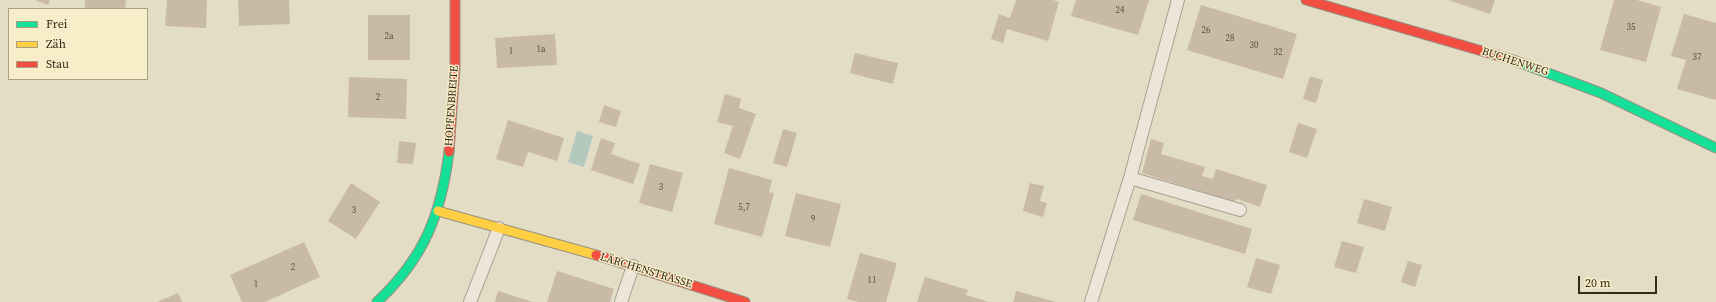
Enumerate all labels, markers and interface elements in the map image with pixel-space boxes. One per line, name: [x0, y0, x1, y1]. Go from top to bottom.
house number: 24: [1116, 6, 1124, 16]
legend: [8, 8, 148, 80]
text: Frei: [46, 16, 67, 32]
house number: 35: [1627, 23, 1635, 33]
house number: 26: [1202, 26, 1210, 36]
house number: 2a: [384, 32, 394, 42]
house number: 28: [1226, 34, 1234, 44]
text: Zäh: [46, 36, 66, 52]
house number: 30: [1250, 41, 1258, 51]
house number: 1a: [536, 45, 546, 55]
street label: BUCHENWEG: [1480, 45, 1550, 79]
house number: 1: [509, 47, 513, 57]
house number: 32: [1274, 48, 1282, 58]
house number: 37: [1693, 53, 1701, 63]
text: Stau: [46, 56, 69, 72]
street label: HOPFENBREITE: [443, 65, 461, 147]
house number: 2: [376, 93, 380, 103]
house number: 3: [659, 183, 663, 193]
house number: 5,7: [738, 203, 750, 213]
house number: 3: [352, 206, 356, 216]
house number: 9: [811, 215, 815, 225]
street label: LÄRCHENSTRASSE: [598, 251, 694, 291]
house number: 2: [291, 263, 295, 273]
scale bar: [1580, 268, 1659, 294]
text: 20 m: [1585, 275, 1611, 291]
house number: 11: [868, 276, 876, 286]
house number: 1: [254, 280, 258, 290]

